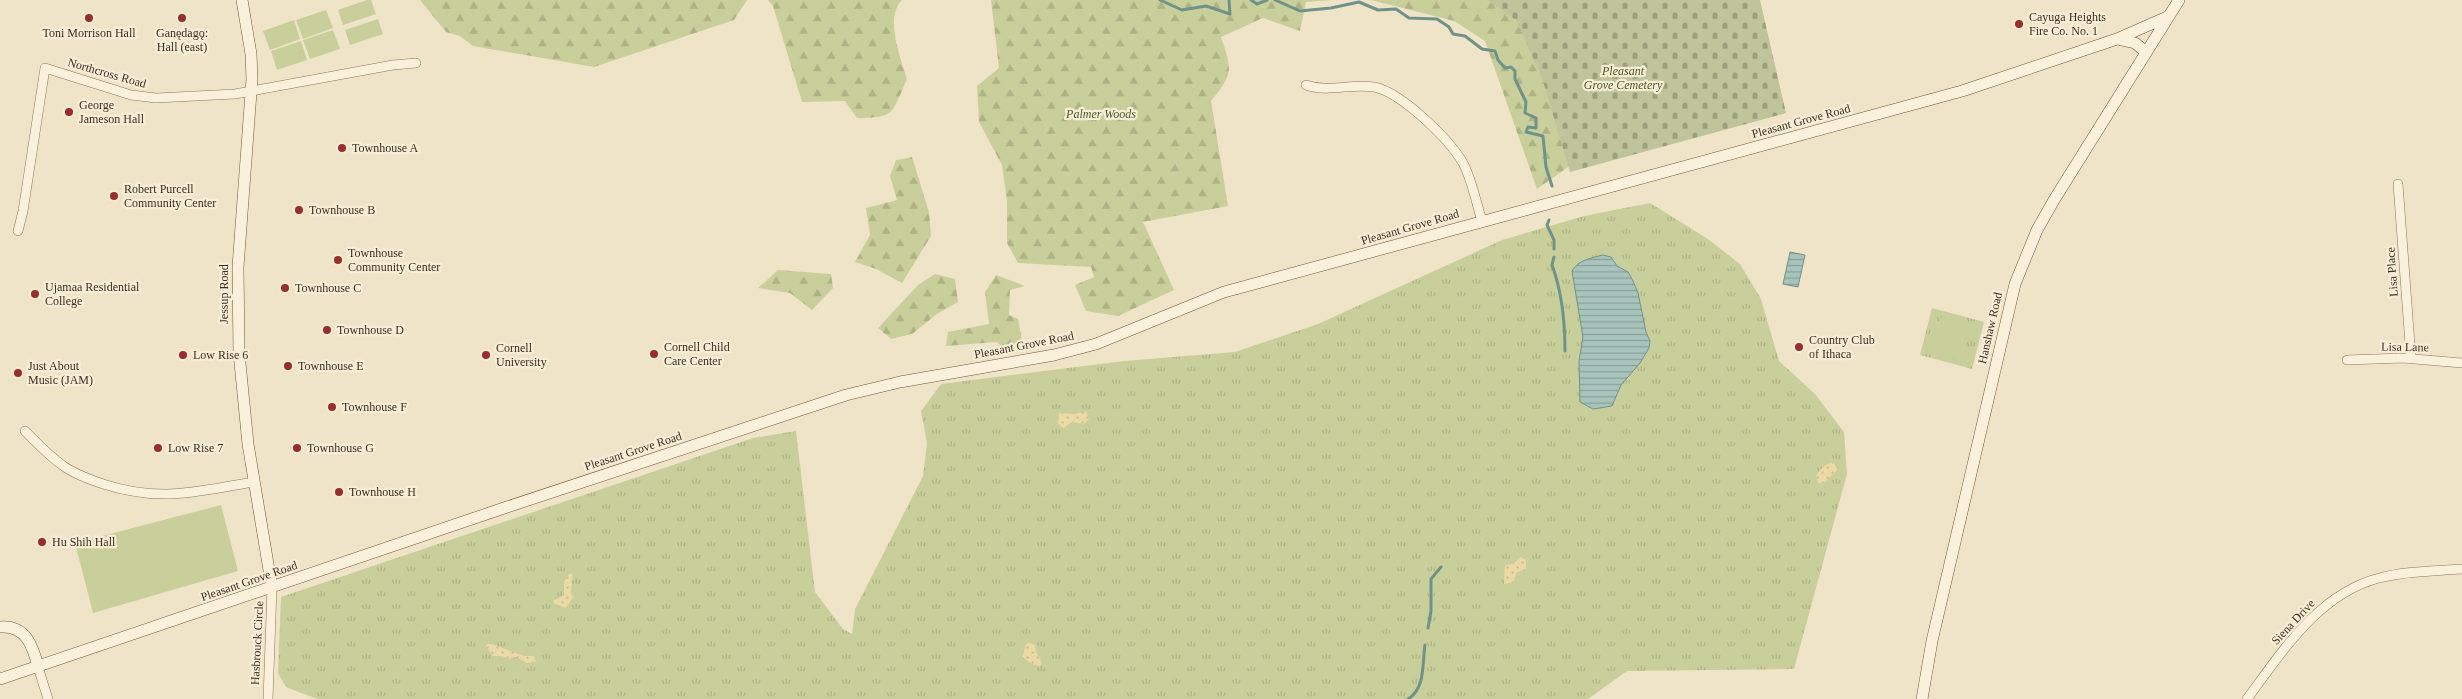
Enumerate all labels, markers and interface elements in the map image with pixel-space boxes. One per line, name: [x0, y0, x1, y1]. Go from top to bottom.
place label: Cayuga Heights Fire Co. No. 1: [2029, 10, 2106, 38]
marker: Toni Morrison Hall: [83, 12, 95, 24]
marker: Ganędagǫ: Hall (east): [176, 12, 188, 24]
marker: Cayuga Heights Fire Co. No. 1: [2013, 18, 2025, 30]
place label: Toni Morrison Hall: [42, 26, 136, 40]
place label: Ganędagǫ: Hall (east): [156, 26, 208, 54]
street label: Northcross Road: [66, 55, 148, 91]
park label: Pleasant Grove Cemetery: [1584, 64, 1663, 92]
place label: George Jameson Hall: [79, 98, 145, 126]
street label: Pleasant Grove Road: [1750, 101, 1852, 141]
marker: George Jameson Hall: [63, 106, 75, 118]
park label: Palmer Woods: [1065, 107, 1136, 121]
place label: Townhouse A: [352, 141, 418, 155]
marker: Townhouse A: [336, 142, 348, 154]
place label: Robert Purcell Community Center: [124, 182, 216, 210]
marker: Robert Purcell Community Center: [108, 190, 120, 202]
place label: Townhouse B: [309, 203, 375, 217]
marker: Townhouse B: [293, 204, 305, 216]
street label: Pleasant Grove Road: [1359, 206, 1461, 248]
place label: Townhouse Community Center: [348, 246, 440, 274]
street label: Lisa Place: [2383, 247, 2401, 297]
marker: Townhouse Community Center: [332, 254, 344, 266]
street label: Jessup Road: [217, 264, 231, 324]
place label: Ujamaa Residential College: [45, 280, 140, 308]
place label: Townhouse C: [295, 281, 361, 295]
marker: Townhouse C: [279, 282, 291, 294]
marker: Ujamaa Residential College: [29, 288, 41, 300]
street label: Hanshaw Road: [1975, 291, 2005, 365]
place label: Townhouse D: [337, 323, 404, 337]
marker: Townhouse D: [321, 324, 333, 336]
street label: Pleasant Grove Road: [973, 328, 1075, 362]
place label: Country Club of Ithaca: [1809, 333, 1875, 361]
place label: Cornell Child Care Center: [664, 340, 730, 368]
street label: Lisa Lane: [2381, 340, 2429, 354]
place label: Cornell University: [496, 341, 547, 369]
marker: Country Club of Ithaca: [1793, 341, 1805, 353]
place label: Low Rise 6: [193, 348, 248, 362]
marker: Cornell Child Care Center: [648, 348, 660, 360]
marker: Low Rise 6: [177, 349, 189, 361]
marker: Cornell University: [480, 349, 492, 361]
place label: Just About Music (JAM): [28, 359, 93, 387]
place label: Townhouse E: [298, 359, 363, 373]
marker: Townhouse E: [282, 360, 294, 372]
marker: Just About Music (JAM): [12, 367, 24, 379]
place label: Townhouse F: [342, 400, 407, 414]
marker: Townhouse F: [326, 401, 338, 413]
street label: Pleasant Grove Road: [583, 429, 683, 473]
place label: Low Rise 7: [168, 441, 223, 455]
place label: Townhouse G: [307, 441, 374, 455]
marker: Low Rise 7: [152, 442, 164, 454]
marker: Townhouse G: [291, 442, 303, 454]
place label: Townhouse H: [349, 485, 416, 499]
marker: Townhouse H: [333, 486, 345, 498]
place label: Hu Shih Hall: [52, 535, 116, 549]
marker: Hu Shih Hall: [36, 536, 48, 548]
street label: Pleasant Grove Road: [199, 558, 299, 604]
street label: Siena Drive: [2268, 596, 2318, 648]
street label: Hasbrouck Circle: [248, 601, 266, 685]

